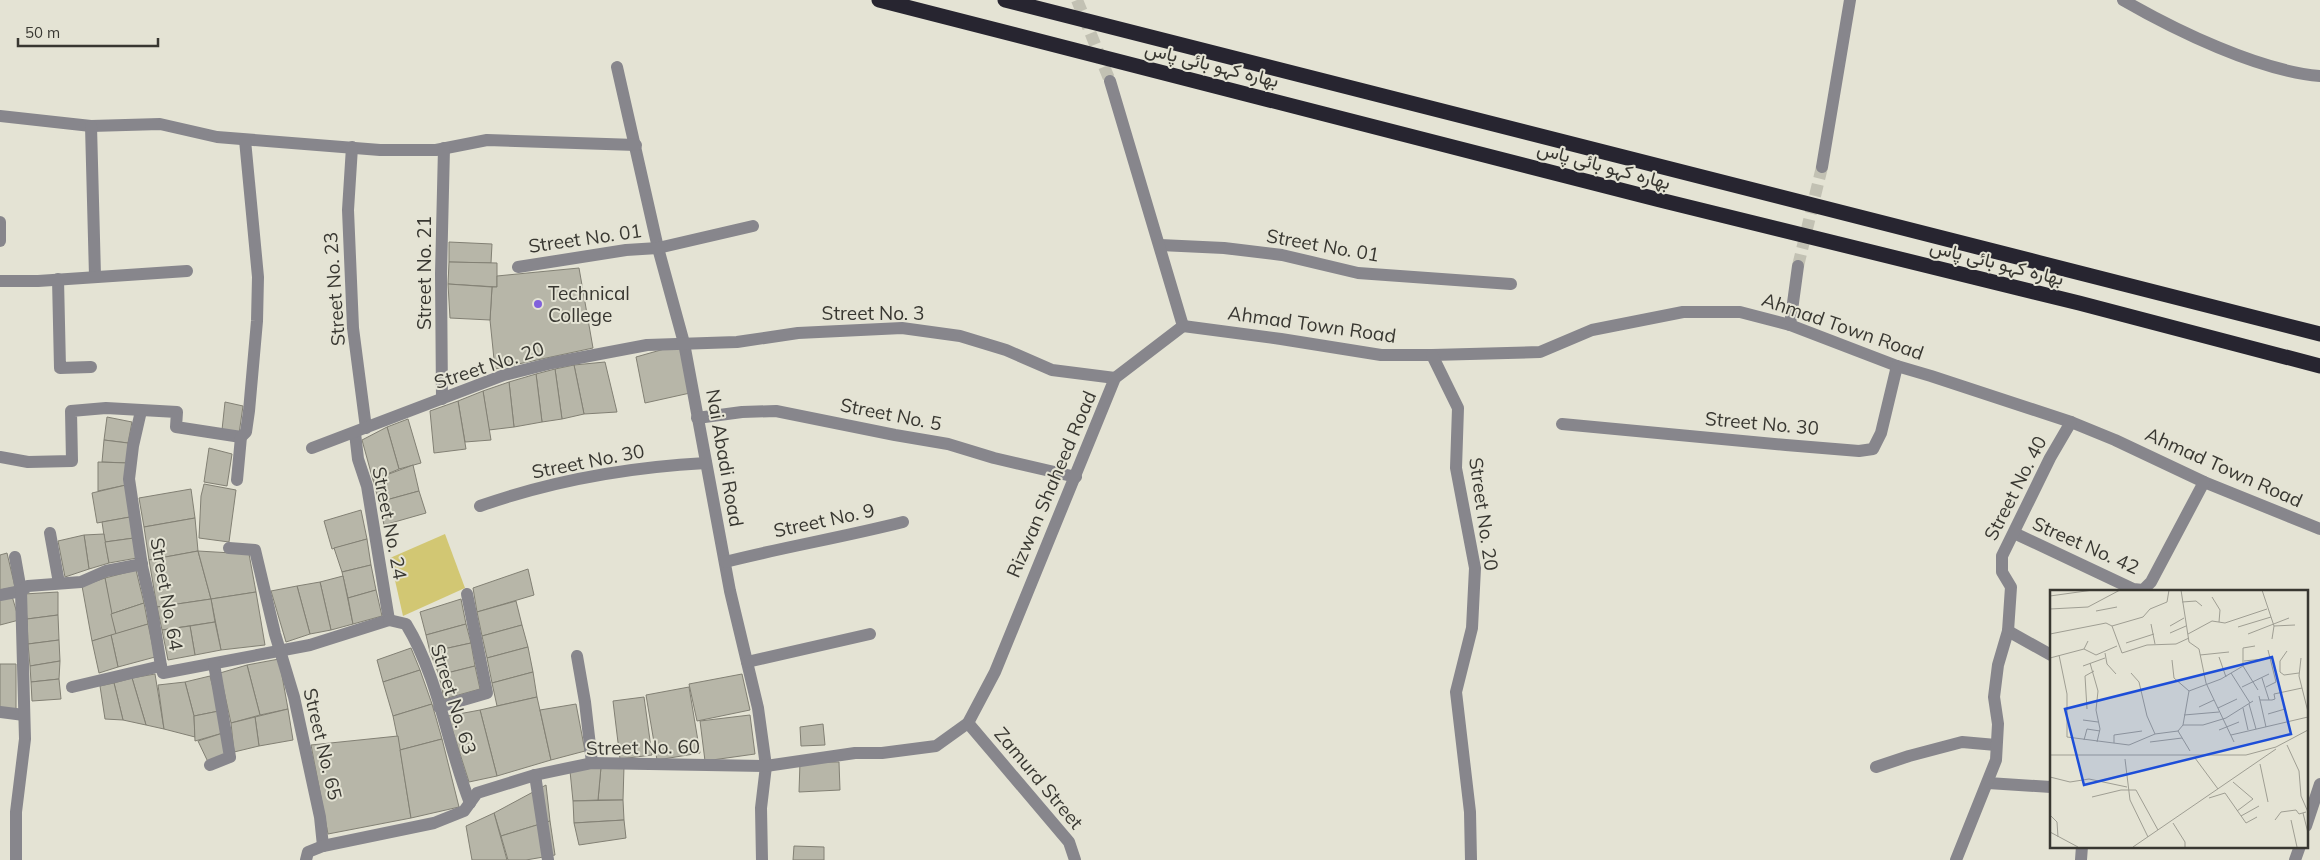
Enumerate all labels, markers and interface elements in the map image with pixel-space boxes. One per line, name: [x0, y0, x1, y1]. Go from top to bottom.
scale bar: [18, 15, 158, 47]
text: 50 m: [25, 23, 60, 42]
street label: بھارہ کہو بائی پاس: [1142, 36, 1281, 94]
street label: بھارہ کہو بائی پاس: [1534, 136, 1673, 196]
street label: Street No. 21: [412, 216, 436, 330]
street label: Street No. 01: [527, 218, 643, 258]
street label: Street No. 01: [1265, 223, 1381, 267]
street label: Street No. 23: [318, 231, 350, 347]
street label: بھارہ کہو بائی پاس: [1927, 234, 2066, 292]
place label: Technical College: [548, 281, 630, 327]
street label: Ahmad Town Road: [1759, 287, 1927, 365]
marker: Technical College: [532, 298, 544, 310]
street label: Ahmad Town Road: [1226, 300, 1398, 348]
street label: Street No. 3: [822, 301, 924, 325]
street label: Street No. 20: [431, 336, 547, 394]
street label: Nai Abadi Road: [701, 387, 749, 529]
street label: Rizwan Shaheed Road: [1001, 387, 1101, 581]
street label: Street No. 5: [838, 392, 944, 436]
street label: Street No. 30: [1704, 406, 1820, 440]
street label: Ahmad Town Road: [2142, 422, 2306, 512]
street label: Street No. 40: [1978, 432, 2052, 544]
street label: Street No. 30: [530, 438, 646, 484]
street label: Street No. 20: [1464, 456, 1504, 572]
street label: Street No. 24: [367, 465, 413, 581]
street label: Street No. 9: [771, 498, 877, 542]
street label: Street No. 42: [2029, 511, 2143, 579]
street label: Street No. 64: [145, 536, 189, 652]
inset map: [2050, 590, 2308, 848]
street label: Street No. 63: [426, 641, 482, 757]
street label: Street No. 65: [298, 686, 348, 802]
street label: Zamurd Street: [989, 722, 1089, 834]
street label: Street No. 60: [586, 734, 700, 760]

